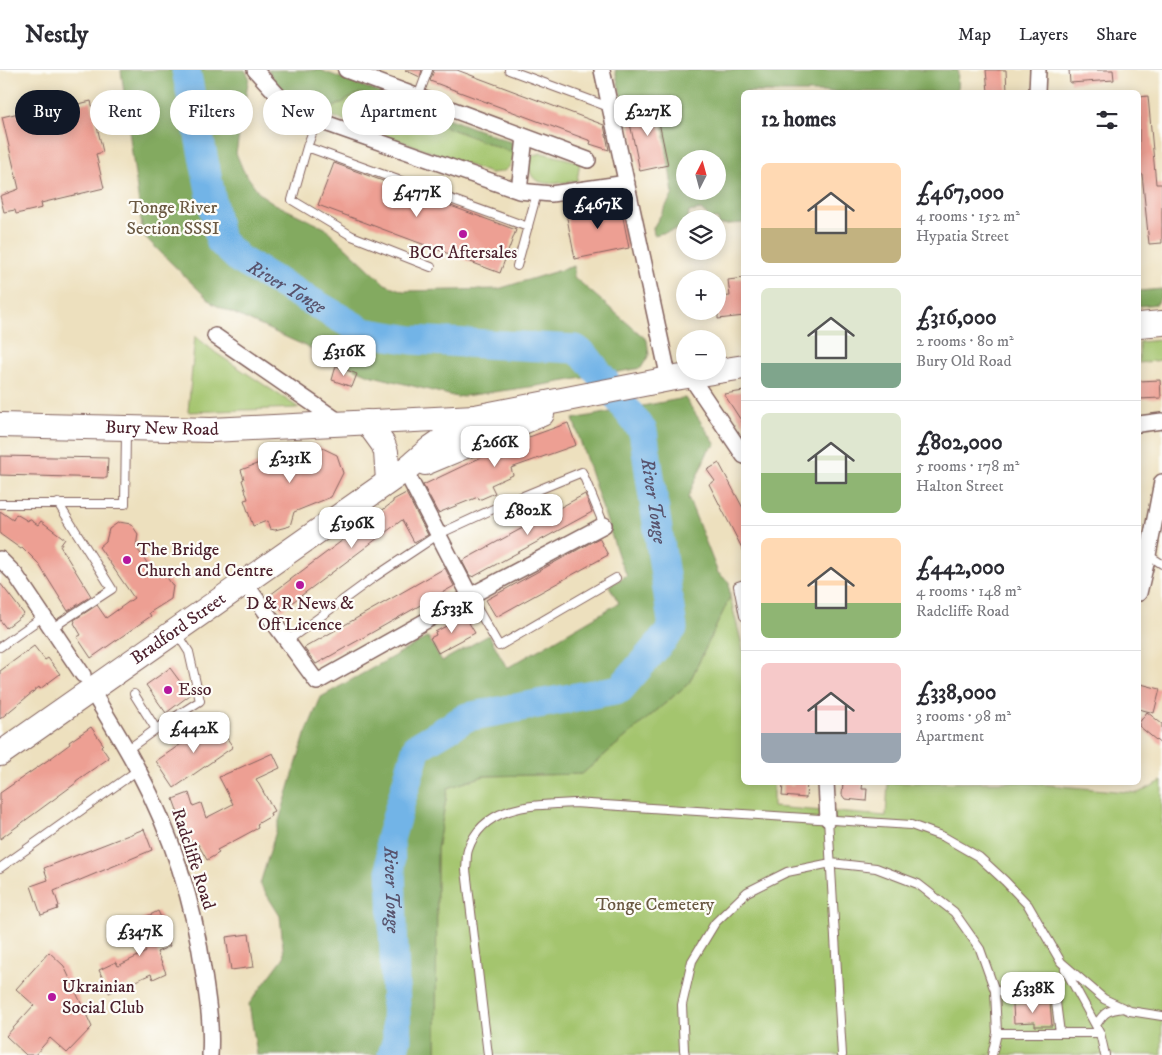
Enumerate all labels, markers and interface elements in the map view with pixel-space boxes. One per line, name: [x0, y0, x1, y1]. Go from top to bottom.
text: Nestly: [25, 20, 88, 50]
text: Map: [958, 24, 991, 46]
text: Layers: [1019, 24, 1068, 46]
text: Share: [1096, 24, 1137, 46]
chip: Buy: [15, 90, 80, 135]
chip: Rent: [90, 90, 160, 135]
chip: Filters: [170, 90, 253, 135]
chip: New: [263, 90, 332, 135]
chip: Apartment: [342, 90, 455, 135]
pin: £227K: [613, 94, 683, 137]
text: £227K: [625, 101, 671, 121]
icon: filters: [1093, 106, 1121, 134]
text: 12 homes: [761, 107, 836, 133]
north arrow: [676, 150, 726, 200]
map controls: [676, 150, 726, 380]
pin: £477K: [382, 176, 452, 218]
text: £467,000: [916, 180, 1004, 206]
text: £477K: [393, 182, 441, 202]
icon: home: [801, 183, 861, 243]
pin: £467K: [563, 188, 633, 230]
text: £467K: [574, 194, 622, 214]
park label: Tonge River Section SSSI: [127, 197, 219, 240]
text: 4 rooms · 152 m²: [916, 206, 1020, 226]
button: layers: [676, 210, 726, 260]
text: Hypatia Street: [916, 226, 1009, 246]
marker: BCC Aftersales: [457, 228, 469, 240]
place label: BCC Aftersales: [409, 242, 517, 264]
water label: River Tonge: [243, 255, 330, 319]
button: +: [676, 270, 726, 320]
text: £316,000: [916, 305, 997, 331]
icon: home: [801, 308, 861, 368]
button: −: [676, 330, 726, 380]
text: 2 rooms · 80 m²: [916, 331, 1014, 351]
pin: £316K: [309, 334, 379, 377]
text: £316K: [323, 341, 365, 361]
text: Bury Old Road: [916, 351, 1011, 371]
street label: Bury New Road: [105, 416, 219, 441]
pin: £266K: [460, 426, 530, 468]
text: £802,000: [916, 430, 1002, 456]
text: £266K: [472, 432, 518, 452]
icon: home: [801, 433, 861, 493]
pin: £231K: [255, 442, 325, 484]
text: £231K: [269, 448, 311, 468]
water label: River Tonge: [636, 455, 672, 546]
text: 5 rooms · 178 m²: [916, 456, 1019, 476]
text: Halton Street: [916, 476, 1004, 496]
pin: £802K: [493, 494, 563, 536]
text: £802K: [505, 500, 551, 520]
pin: £196K: [317, 506, 387, 549]
text: £196K: [330, 513, 374, 533]
place label: The Bridge Church and Centre: [137, 539, 273, 582]
marker: The Bridge Church and Centre: [121, 554, 133, 566]
text: £442,000: [916, 555, 1005, 581]
icon: home: [801, 558, 861, 618]
marker: D & R News & Off Licence: [294, 579, 306, 591]
text: 4 rooms · 148 m²: [916, 581, 1021, 601]
street label: Bradford Street: [127, 588, 230, 670]
pin: £533K: [417, 592, 487, 634]
place label: D & R News & Off Licence: [246, 593, 354, 636]
text: £533K: [431, 598, 473, 618]
text: Radcliffe Road: [916, 601, 1009, 621]
place label: Esso: [178, 679, 212, 701]
text: £338,000: [916, 680, 996, 706]
icon: home: [801, 683, 861, 743]
marker: Esso: [162, 684, 174, 696]
text: 3 rooms · 98 m²: [916, 706, 1011, 726]
pin: £442K: [159, 712, 229, 754]
text: £442K: [170, 718, 218, 738]
text: Apartment: [916, 726, 984, 746]
street label: Radcliffe Road: [166, 806, 220, 912]
water label: River Tonge: [379, 845, 405, 934]
park label: Tonge Cemetery: [596, 894, 715, 916]
pin: £347K: [105, 914, 175, 957]
text: £347K: [117, 921, 163, 941]
pin: £338K: [998, 972, 1068, 1014]
place label: Ukrainian Social Club: [62, 976, 144, 1019]
text: £338K: [1012, 978, 1054, 998]
marker: Ukrainian Social Club: [46, 991, 58, 1003]

